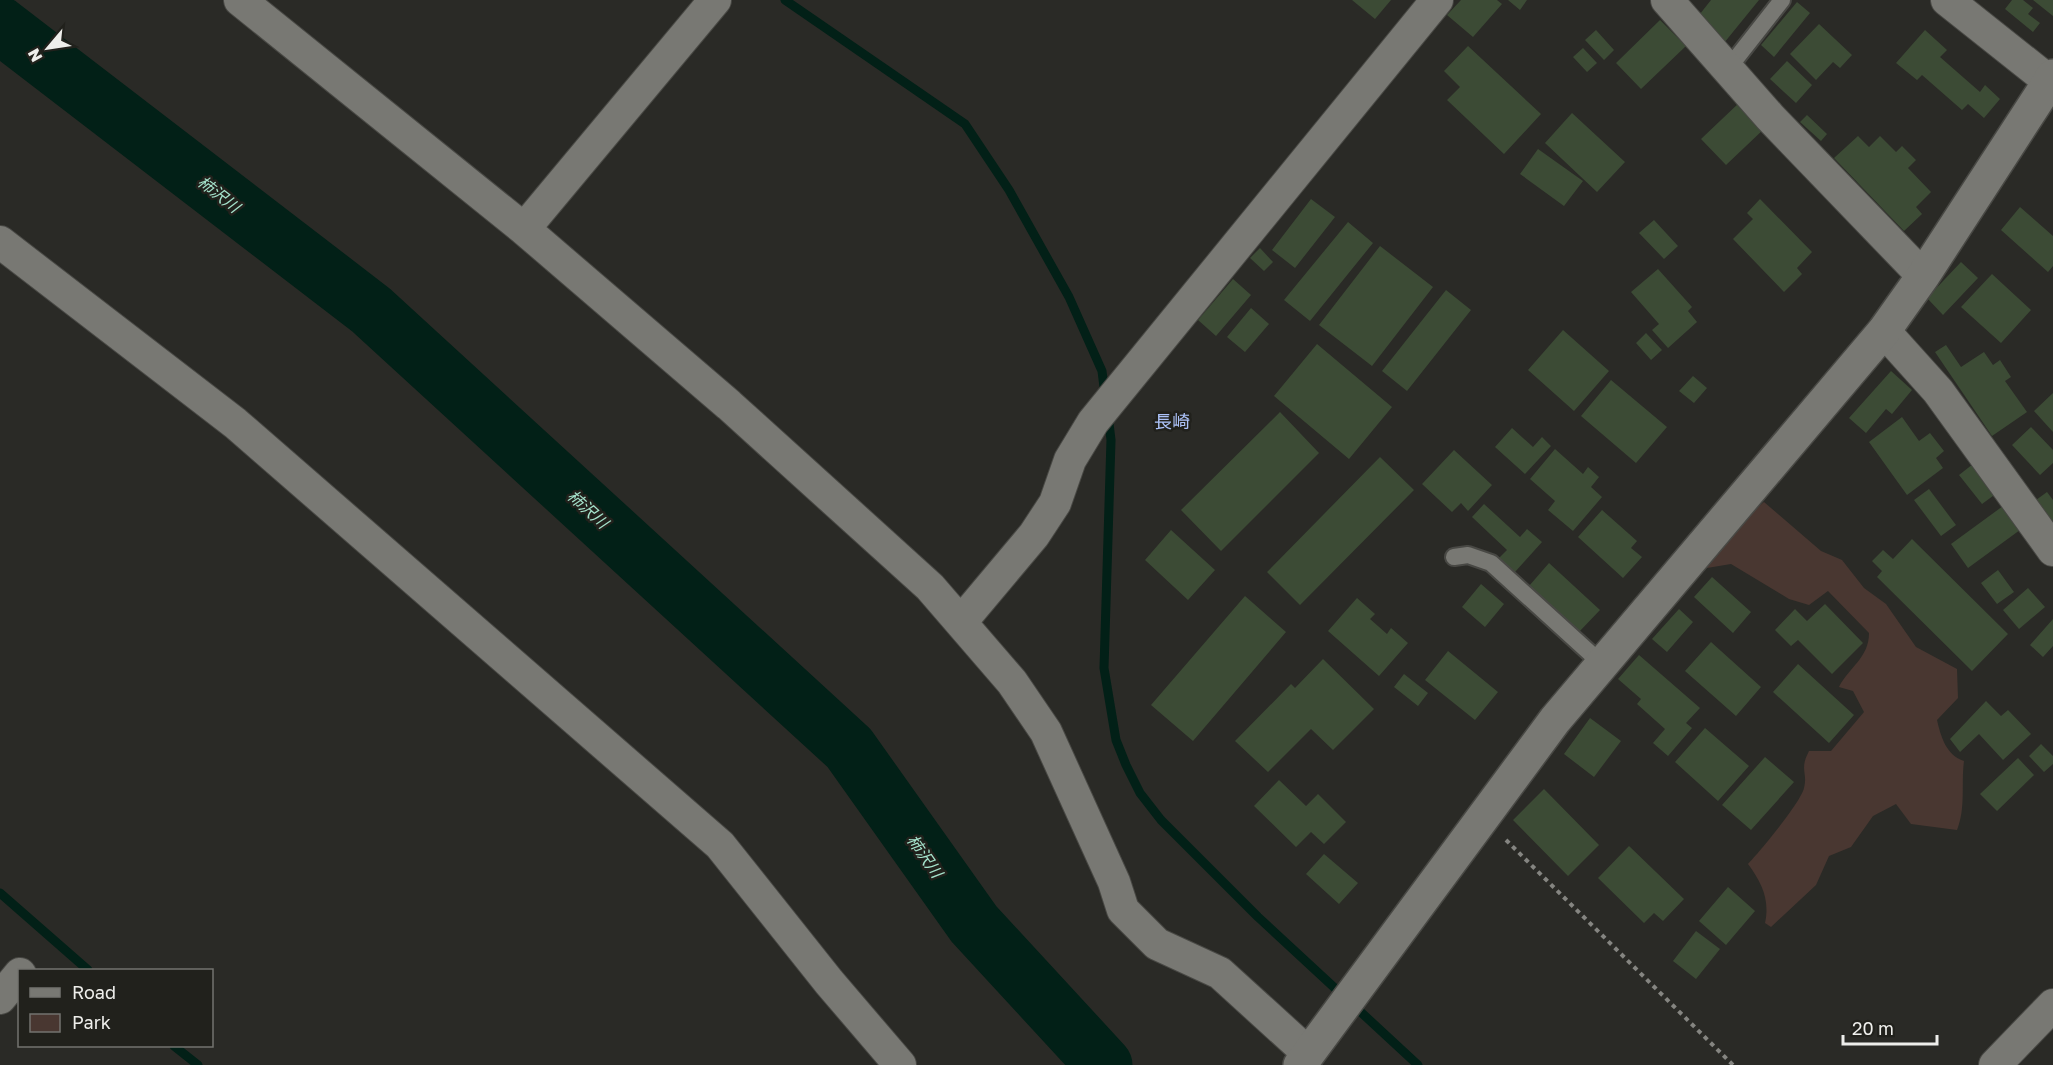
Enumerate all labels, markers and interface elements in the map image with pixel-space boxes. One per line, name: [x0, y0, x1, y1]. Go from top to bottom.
north arrow: [18, 18, 78, 78]
text: N: [23, 45, 47, 65]
water label: 柿沢川: [194, 171, 246, 218]
district label: 長崎: [1154, 410, 1190, 432]
water label: 柿沢川: [563, 486, 614, 534]
water label: 柿沢川: [903, 831, 948, 883]
legend: [18, 969, 213, 1047]
text: Road: [72, 981, 116, 1003]
scale bar: [1843, 1008, 1938, 1046]
text: Park: [72, 1011, 111, 1033]
text: 20 m: [1852, 1017, 1894, 1039]

